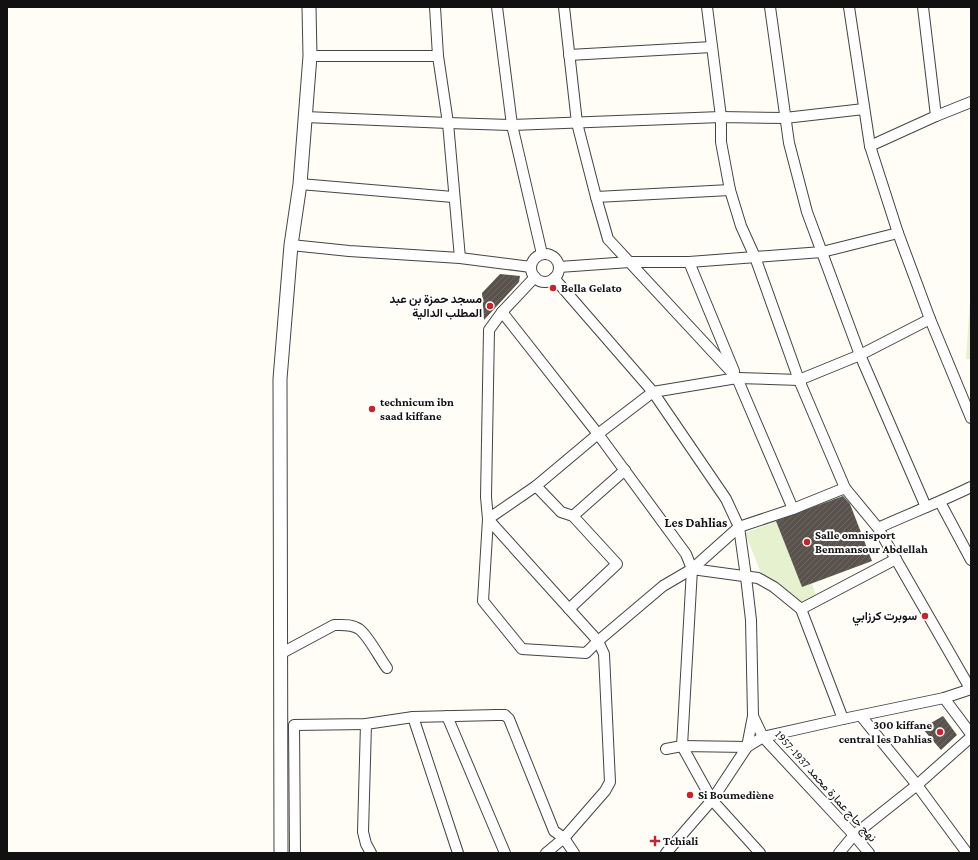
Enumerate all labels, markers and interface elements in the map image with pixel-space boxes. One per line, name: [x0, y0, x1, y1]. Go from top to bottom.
place label: Bella Gelato: [561, 281, 622, 295]
marker: Bella Gelato: [548, 283, 558, 293]
place label: مسجد حمزة بن عبد المطلب الدالية: [390, 292, 482, 320]
marker: مسجد حمزة بن عبد المطلب الدالية: [485, 301, 495, 311]
place label: technicum ibn saad kiffane: [380, 395, 454, 423]
marker: technicum ibn saad kiffane: [367, 404, 377, 414]
district label: Les Dahlias: [665, 515, 727, 530]
place label: Salle omnisport Benmansour Abdellah: [815, 528, 928, 556]
marker: Salle omnisport Benmansour Abdellah: [802, 537, 812, 547]
place label: سوبرت كرزابي: [852, 609, 917, 626]
marker: سوبرت كرزابي: [920, 611, 930, 621]
place label: 300 kiffane central les Dahlias: [839, 718, 932, 746]
street label: نهج حاج عمارة محمد 1937-1957: [771, 727, 880, 846]
marker: 300 kiffane central les Dahlias: [935, 727, 945, 737]
place label: Si Boumediène: [698, 788, 774, 802]
marker: Si Boumediène: [685, 790, 695, 800]
place label: Tchiali: [663, 834, 699, 848]
marker: Tchiali: [650, 836, 660, 846]

